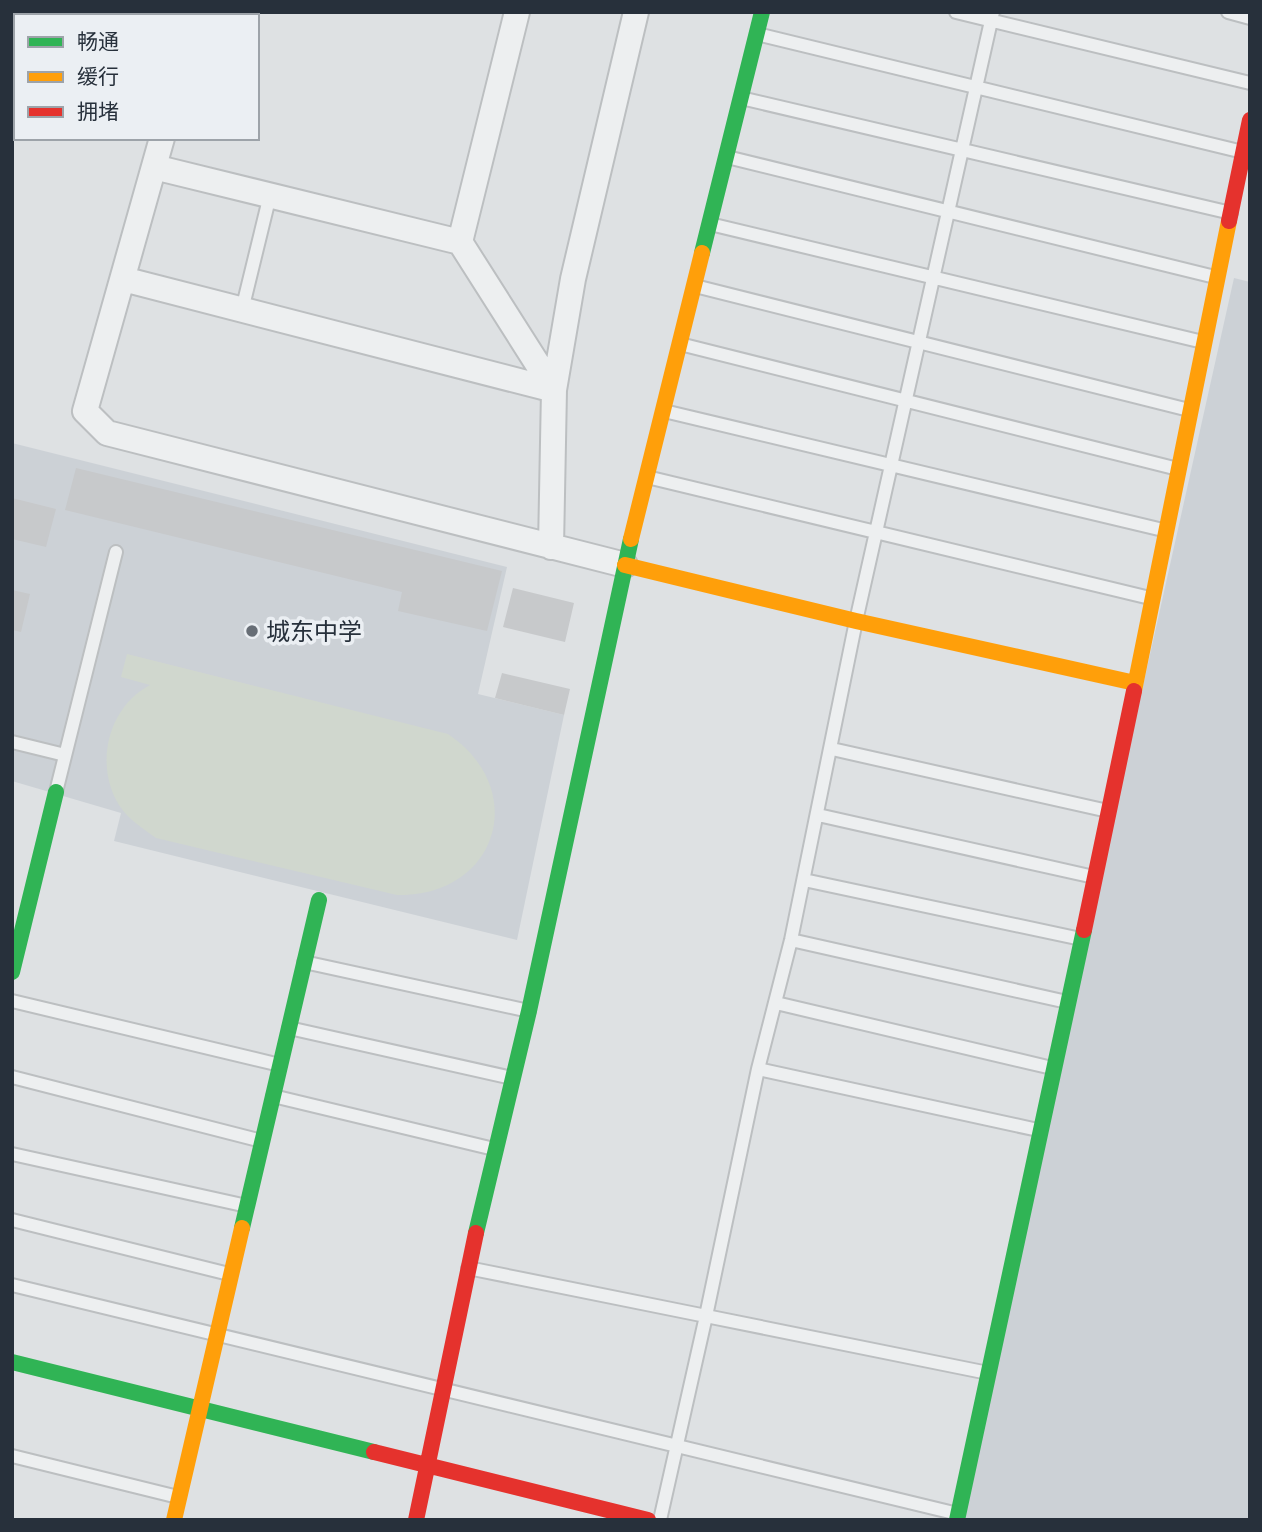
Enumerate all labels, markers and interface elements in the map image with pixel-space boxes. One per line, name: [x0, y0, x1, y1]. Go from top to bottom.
legend: [14, 14, 259, 140]
text: 畅通: [77, 27, 119, 56]
text: 缓行: [77, 62, 119, 91]
text: 拥堵: [77, 97, 119, 126]
place label: 城东中学: [266, 615, 362, 648]
marker: 城东中学: [244, 623, 260, 639]

